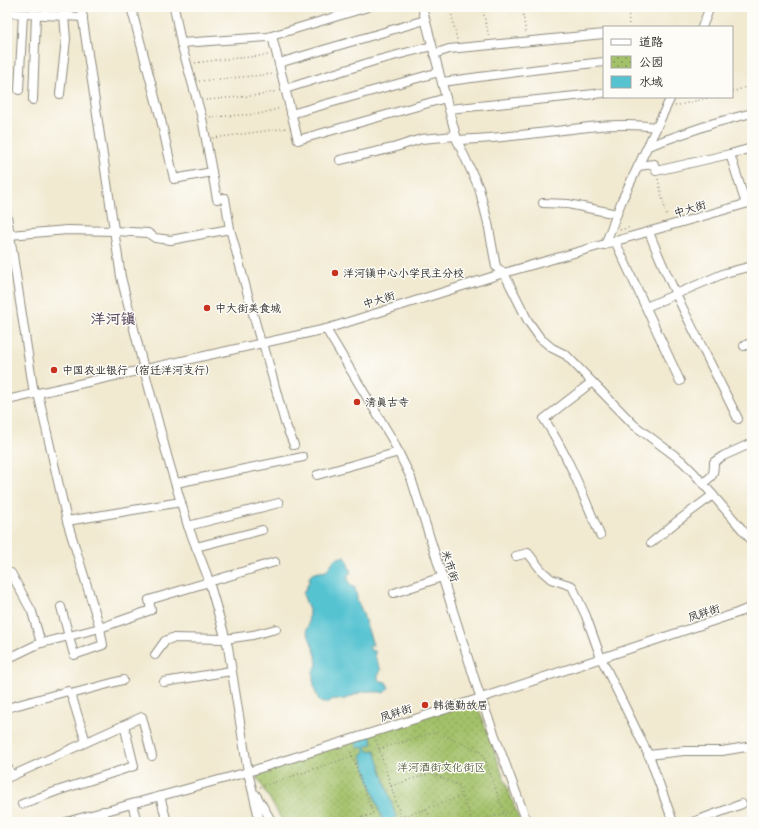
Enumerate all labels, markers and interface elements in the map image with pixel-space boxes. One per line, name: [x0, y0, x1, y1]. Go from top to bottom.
legend: [603, 26, 733, 98]
text: 道路: [639, 35, 663, 50]
text: 公园: [639, 55, 663, 70]
text: 水域: [639, 75, 663, 90]
street label: 中大街: [672, 198, 709, 220]
place label: 洋河镇中心小学民主分校: [343, 267, 464, 280]
marker: 洋河镇中心小学民主分校: [330, 268, 340, 278]
street label: 中大街: [361, 289, 398, 311]
place label: 中大街美食城: [215, 302, 281, 315]
marker: 中大街美食城: [202, 303, 212, 313]
district label: 洋河镇: [90, 310, 136, 329]
place label: 中国农业银行（宿迁洋河支行）: [62, 364, 216, 377]
marker: 中国农业银行（宿迁洋河支行）: [49, 365, 59, 375]
place label: 清真古寺: [365, 396, 409, 409]
marker: 清真古寺: [352, 397, 362, 407]
street label: 米市街: [439, 548, 462, 585]
street label: 凤祥街: [686, 601, 723, 624]
place label: 韩德勤故居: [433, 699, 488, 712]
marker: 韩德勤故居: [420, 700, 430, 710]
street label: 凤祥街: [378, 701, 415, 724]
park label: 洋河酒街文化街区: [397, 761, 485, 774]

